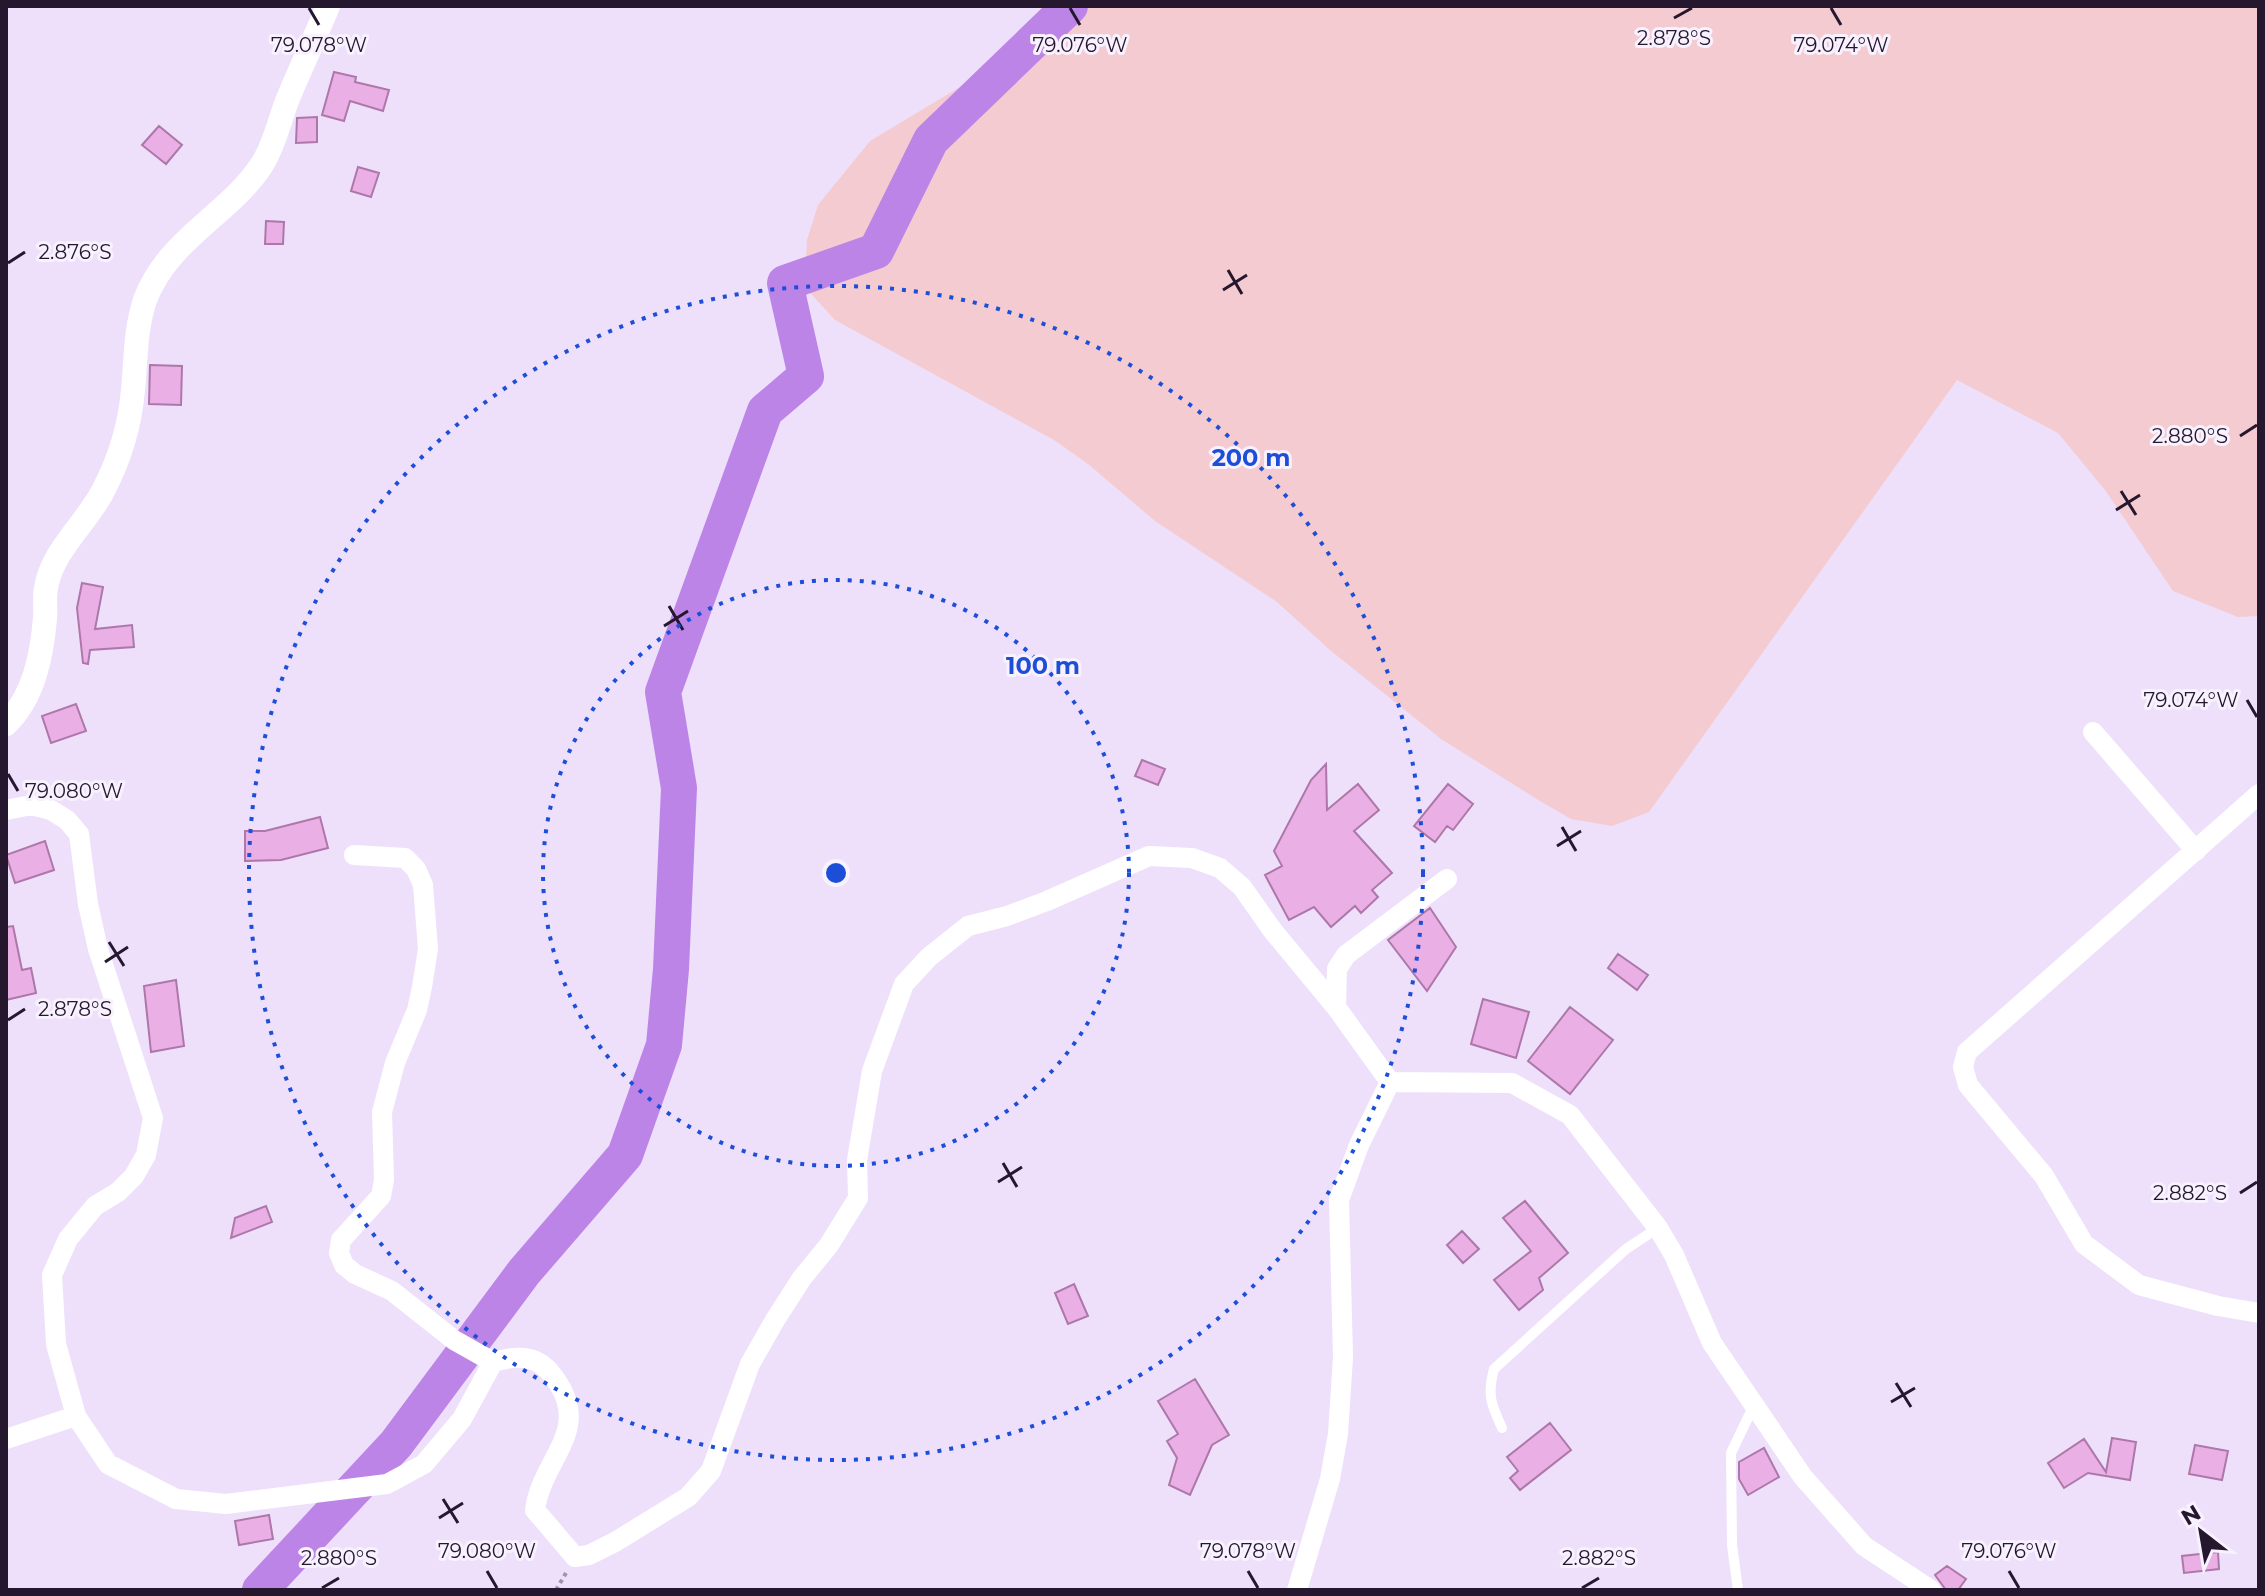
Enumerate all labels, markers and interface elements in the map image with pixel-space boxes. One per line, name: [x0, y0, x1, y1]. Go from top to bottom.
text: 2.878°S: [1637, 26, 1711, 50]
text: 79.078°W: [271, 33, 367, 57]
text: 79.076°W: [1032, 33, 1128, 57]
text: 79.074°W: [1793, 33, 1889, 57]
text: 2.876°S: [39, 240, 111, 264]
text: 2.880°S: [2152, 424, 2228, 448]
text: 200 m: [1212, 443, 1290, 472]
text: 100 m: [1006, 651, 1080, 680]
text: 79.074°W: [2143, 688, 2239, 712]
text: 79.080°W: [25, 779, 123, 803]
centre of rings: [822, 859, 850, 887]
text: 2.878°S: [38, 997, 112, 1021]
text: 2.882°S: [2153, 1181, 2227, 1205]
north arrow: [2161, 1492, 2241, 1572]
text: N: [2176, 1499, 2206, 1531]
text: 79.080°W: [438, 1539, 536, 1563]
text: 79.078°W: [1200, 1539, 1296, 1563]
text: 79.076°W: [1961, 1539, 2057, 1563]
text: 2.880°S: [301, 1546, 377, 1570]
text: 2.882°S: [1562, 1546, 1636, 1570]

